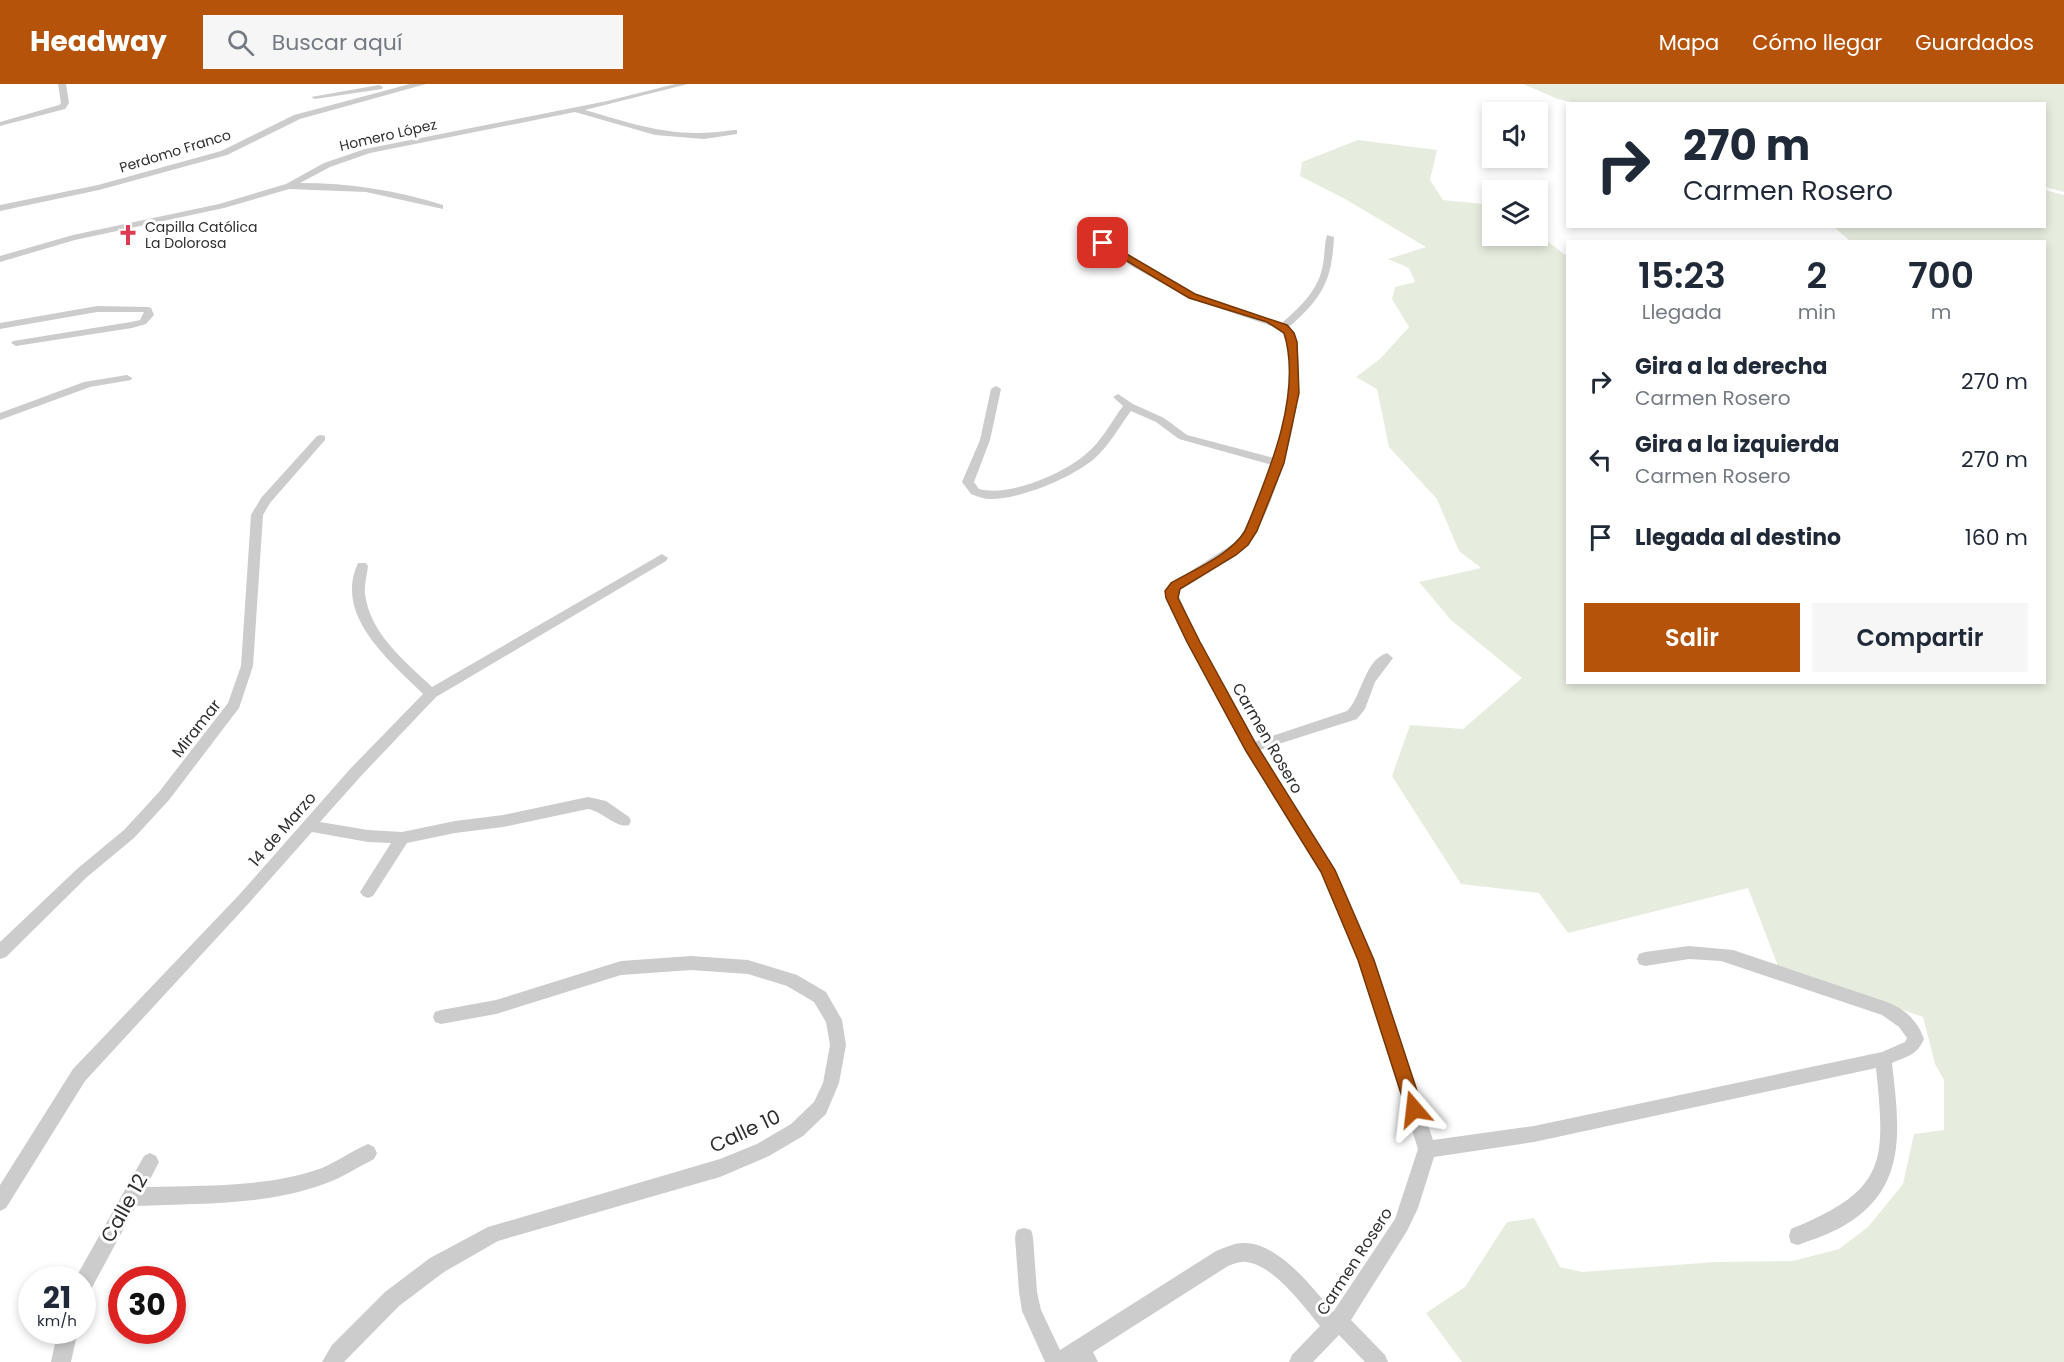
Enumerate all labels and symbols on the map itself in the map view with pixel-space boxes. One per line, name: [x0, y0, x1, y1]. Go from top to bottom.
street label: Homero López: [337, 114, 439, 156]
street label: Perdomo Franco: [117, 125, 233, 177]
place label: Capilla Católica La Dolorosa: [145, 217, 257, 253]
pin: [1077, 217, 1128, 268]
church icon: Capilla Católica La Dolorosa: [116, 223, 140, 247]
street label: Carmen Rosero: [1226, 679, 1309, 798]
street label: Miramar: [166, 695, 226, 762]
street label: 14 de Marzo: [243, 787, 321, 872]
position arrow: [1382, 1077, 1446, 1141]
street label: Calle 10: [705, 1102, 785, 1160]
street label: Calle 12: [94, 1169, 154, 1247]
street label: Carmen Rosero: [1311, 1203, 1398, 1320]
speed limit sign: 30: [108, 1266, 186, 1344]

